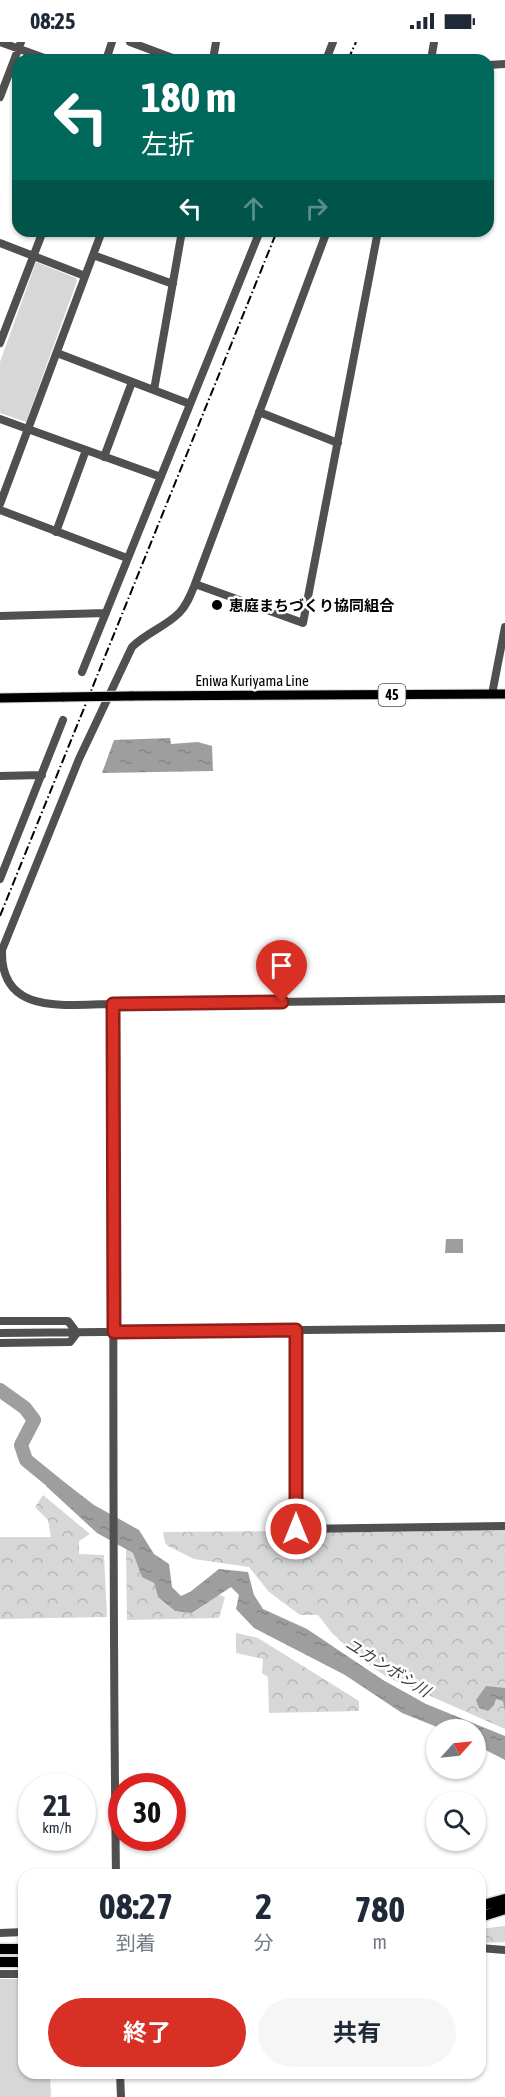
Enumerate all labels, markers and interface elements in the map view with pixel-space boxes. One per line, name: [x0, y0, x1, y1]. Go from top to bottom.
text: 08:25: [30, 8, 75, 34]
text: 180 m: [141, 73, 236, 121]
icon: left: [42, 78, 120, 156]
text: 左折: [141, 129, 195, 160]
icon: left: [174, 192, 207, 225]
icon: ahead: [237, 192, 270, 225]
icon: right: [300, 192, 333, 225]
place label: 恵庭まちづくり協同組合: [229, 597, 395, 614]
marker: 恵庭まちづくり協同組合: [210, 598, 224, 612]
street label: Eniwa Kuriyama Line: [195, 672, 309, 689]
road number: 45: [378, 684, 406, 706]
pin: [256, 940, 307, 1002]
icon: arrive: [265, 949, 298, 982]
position arrow: [264, 1497, 328, 1561]
water label: ユカンボシ川: [343, 1634, 435, 1701]
north arrow: [426, 1719, 486, 1779]
map controls: [426, 1719, 486, 1851]
speed limit sign: 30: [108, 1773, 186, 1851]
text: 21: [43, 1788, 71, 1822]
button: search: [426, 1791, 486, 1851]
text: km/h: [42, 1819, 72, 1836]
text: 08:27: [99, 1885, 173, 1927]
text: 2: [255, 1885, 272, 1927]
text: 780: [354, 1888, 405, 1930]
text: m: [373, 1930, 387, 1953]
text: 到着: [116, 1931, 156, 1954]
text: 分: [254, 1931, 274, 1954]
button: 終了: [48, 1998, 246, 2067]
button: 共有: [258, 1998, 456, 2067]

